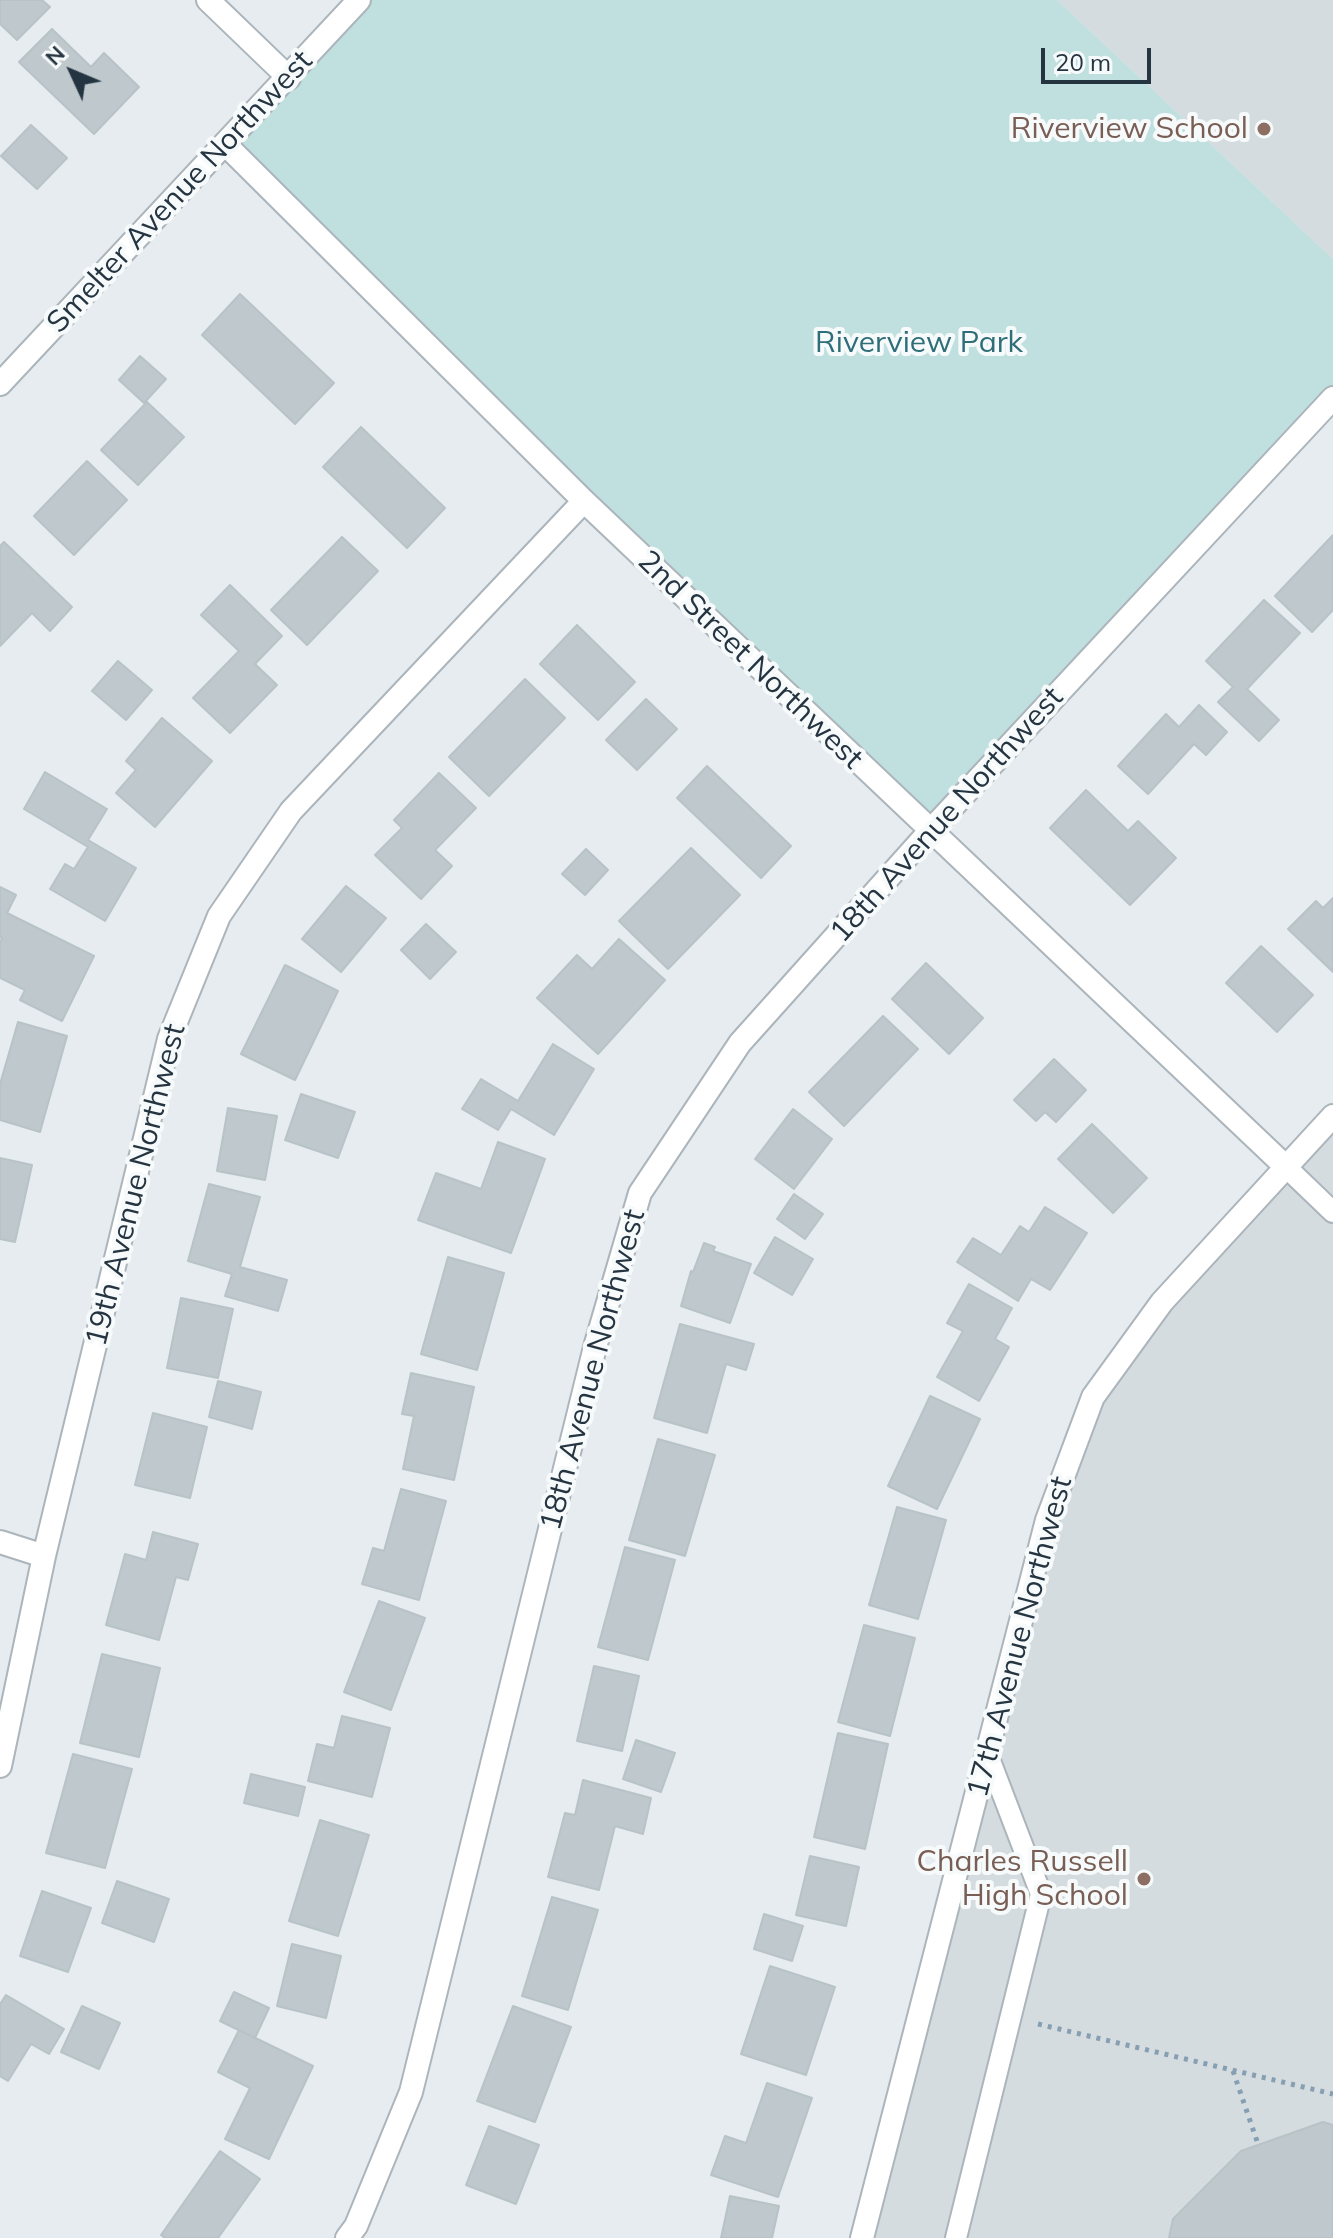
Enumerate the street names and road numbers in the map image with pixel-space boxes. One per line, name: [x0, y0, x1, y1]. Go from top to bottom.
street label: Smelter Avenue Northwest: [40, 43, 320, 341]
street label: 2nd Street Northwest: [630, 543, 870, 777]
street label: 18th Avenue Northwest: [823, 680, 1071, 950]
street label: 19th Avenue Northwest: [79, 1020, 193, 1350]
street label: 18th Avenue Northwest: [533, 1206, 653, 1534]
street label: 17th Avenue Northwest: [960, 1473, 1080, 1801]

